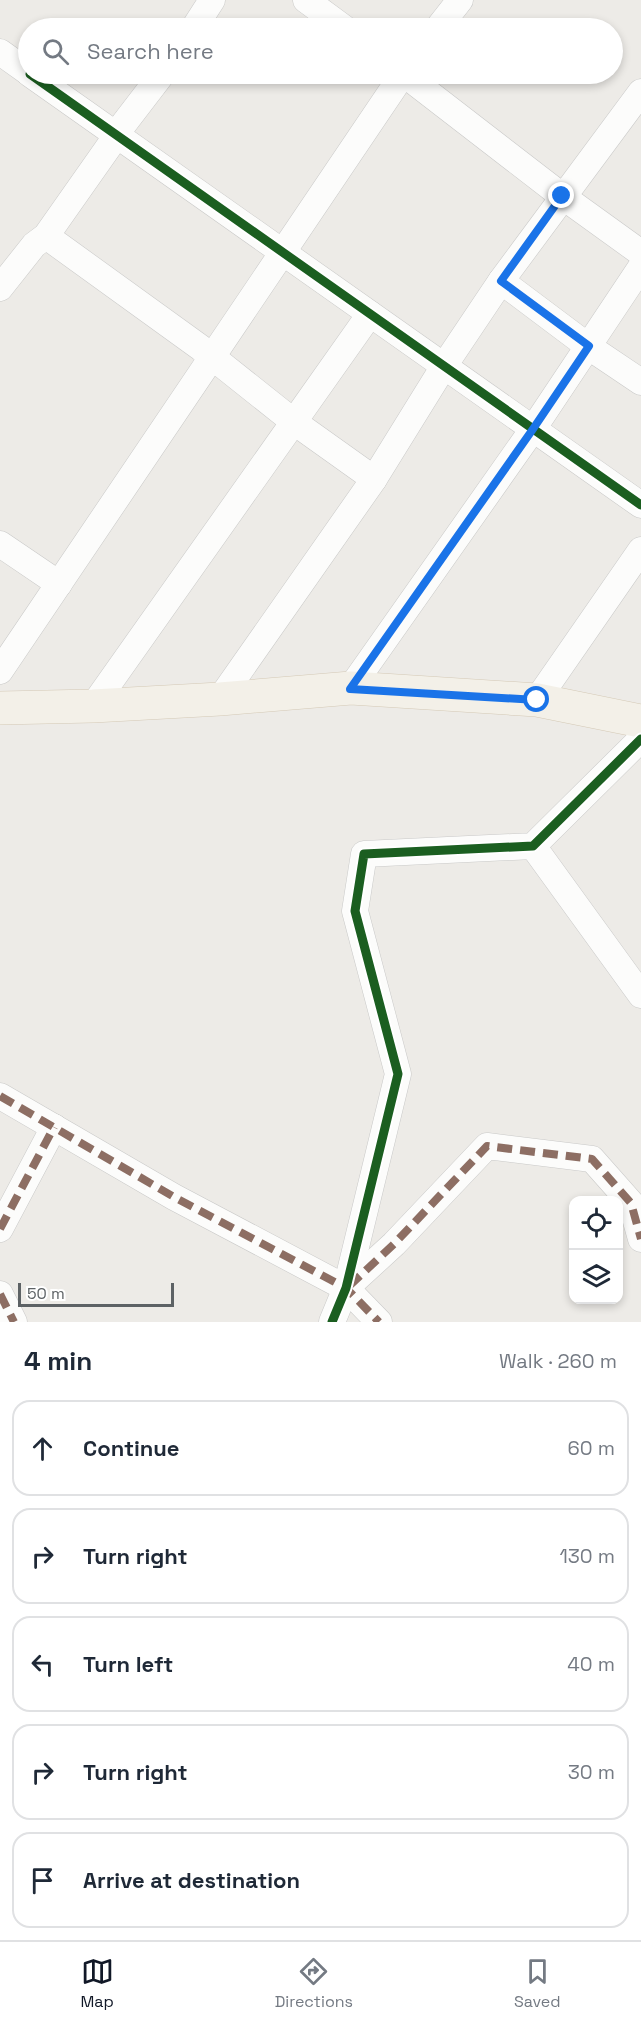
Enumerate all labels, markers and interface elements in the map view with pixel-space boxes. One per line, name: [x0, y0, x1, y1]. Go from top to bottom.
search box: [18, 18, 623, 84]
icon: search: [39, 35, 72, 68]
text: Search here: [87, 37, 214, 65]
route end: [548, 182, 574, 208]
route start: [523, 686, 549, 712]
map controls: [569, 1196, 623, 1304]
button: locate: [569, 1196, 623, 1250]
button: layers: [569, 1250, 623, 1304]
scale bar: [18, 1280, 174, 1308]
text: 50 m: [27, 1283, 65, 1304]
text: 4 min: [24, 1344, 92, 1378]
text: Walk · 260 m: [499, 1348, 617, 1374]
icon: ahead: [26, 1432, 59, 1465]
text: Continue: [83, 1434, 179, 1462]
text: 60 m: [568, 1435, 615, 1461]
icon: right: [26, 1540, 59, 1573]
text: Turn right: [83, 1542, 188, 1570]
text: 130 m: [559, 1543, 615, 1569]
icon: left: [26, 1648, 59, 1681]
text: Turn left: [83, 1650, 173, 1678]
text: 40 m: [567, 1651, 615, 1677]
icon: right: [26, 1756, 59, 1789]
text: Turn right: [83, 1758, 188, 1786]
text: 30 m: [568, 1759, 615, 1785]
icon: arrive: [26, 1864, 59, 1897]
text: Arrive at destination: [83, 1866, 300, 1894]
tab: Map: [80, 1955, 114, 2012]
tab: Directions: [275, 1955, 353, 2012]
tab: Saved: [514, 1955, 561, 2012]

